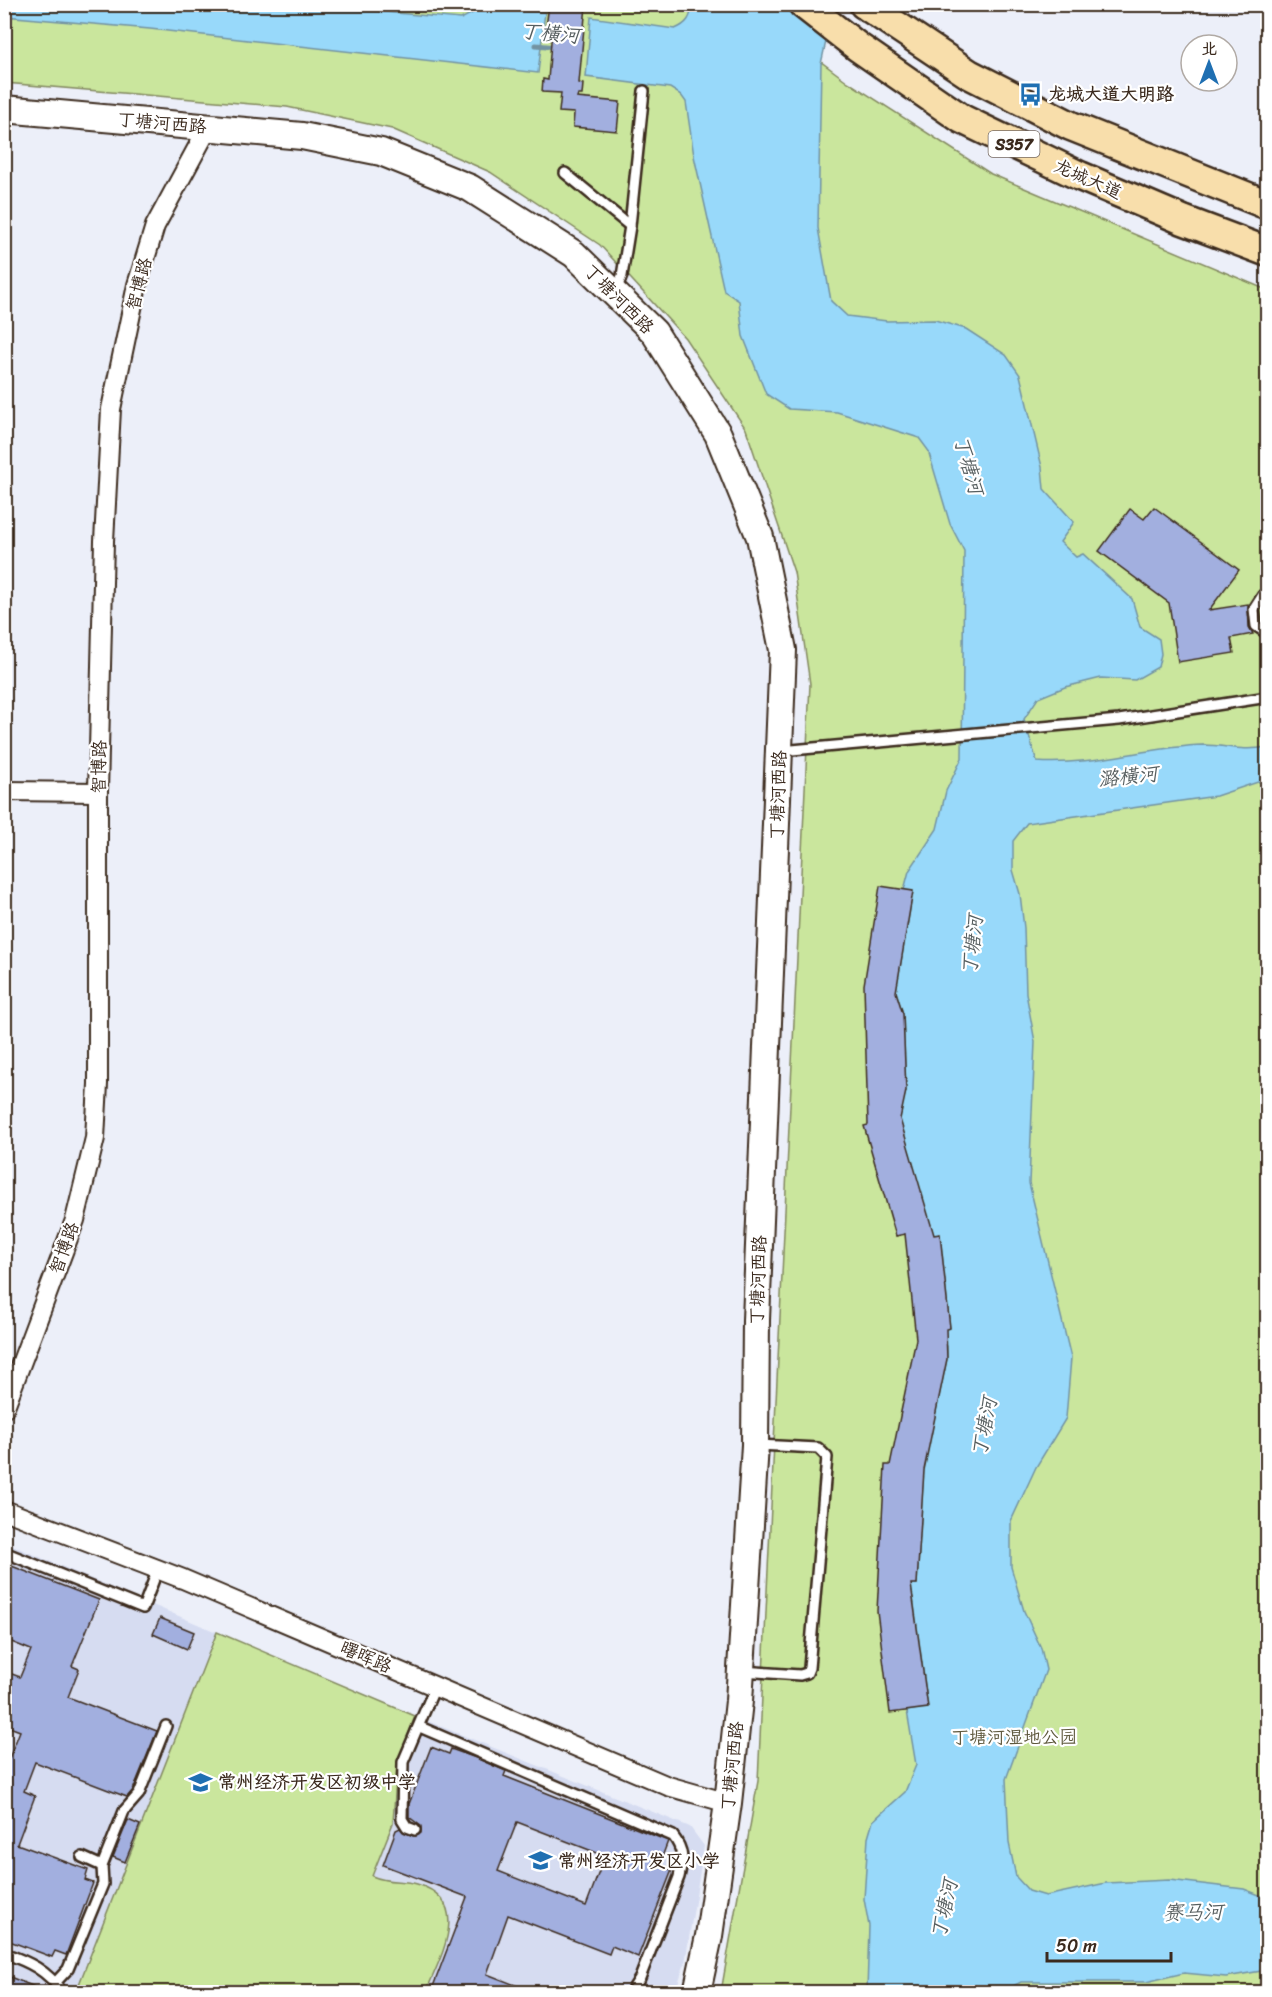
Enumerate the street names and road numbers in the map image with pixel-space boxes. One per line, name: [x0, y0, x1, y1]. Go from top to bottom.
street label: 丁塘河西路: [116, 103, 208, 143]
road number: S357: [988, 131, 1040, 157]
street label: 龙城大道: [1049, 150, 1127, 208]
street label: 智博路: [117, 254, 161, 314]
street label: 丁塘河西路: [576, 256, 662, 342]
street label: 智博路: [83, 740, 115, 794]
street label: 丁塘河西路: [760, 749, 796, 841]
street label: 智博路: [40, 1217, 88, 1279]
street label: 丁塘河西路: [740, 1234, 776, 1326]
street label: 曙晖路: [335, 1632, 397, 1682]
street label: 丁塘河西路: [711, 1720, 753, 1812]

